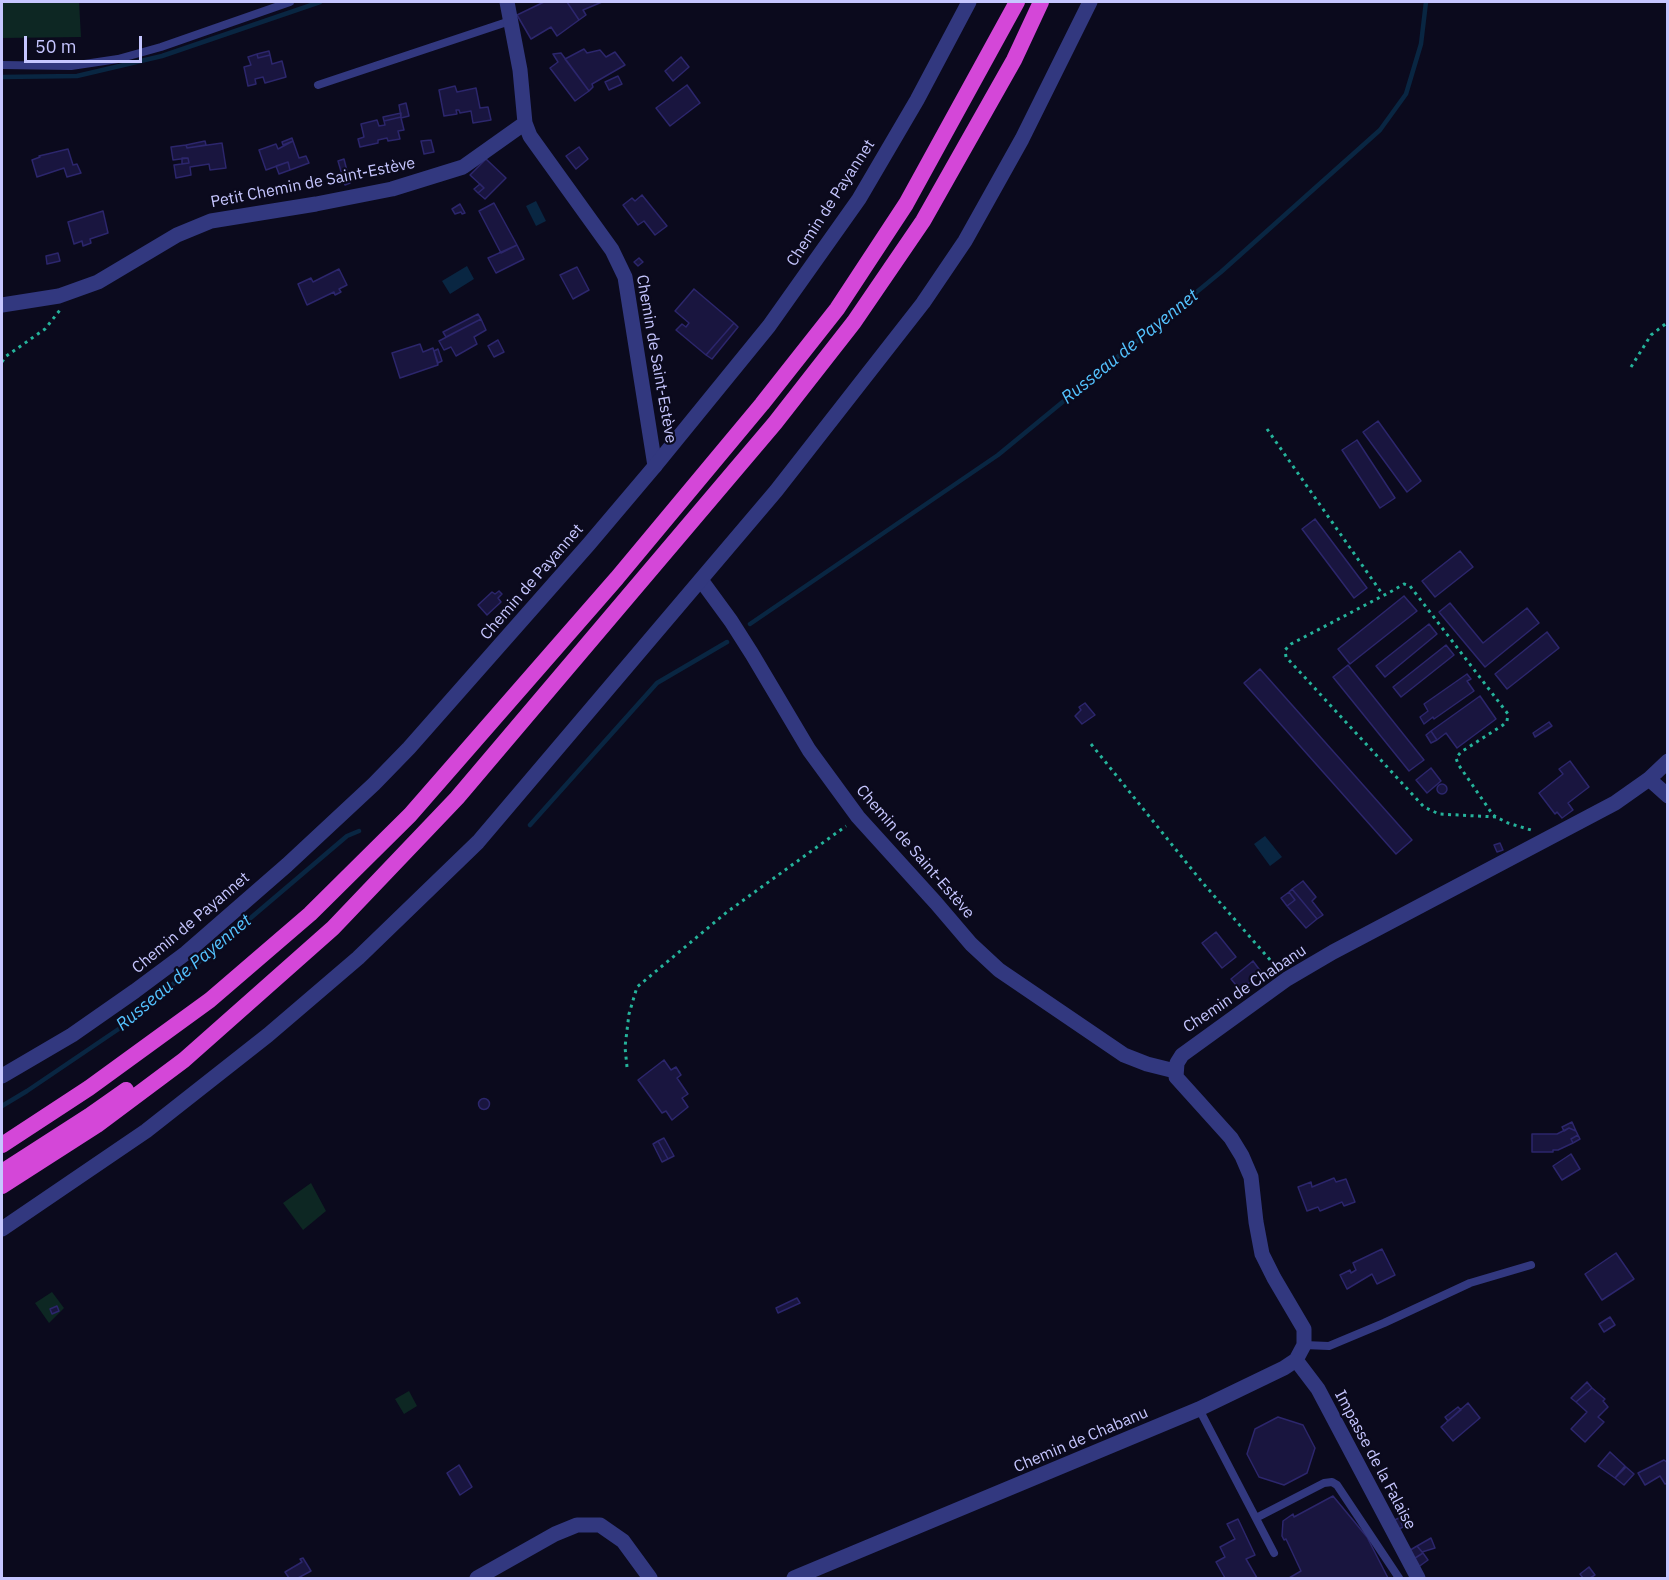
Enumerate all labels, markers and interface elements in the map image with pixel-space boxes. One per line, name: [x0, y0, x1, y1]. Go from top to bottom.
scale bar: [27, 24, 146, 62]
text: 50 m: [35, 35, 77, 58]
street label: Chemin de Payannet: [783, 136, 879, 270]
street label: Petit Chemin de Saint-Estève: [209, 154, 417, 212]
street label: Chemin de Saint-Estève: [632, 273, 680, 445]
water label: Russeau de Payennet: [1057, 285, 1203, 409]
street label: Chemin de Payannet: [476, 520, 588, 644]
street label: Chemin de Saint-Estève: [852, 781, 978, 923]
street label: Chemin de Payannet: [128, 868, 254, 978]
water label: Russeau de Payennet: [112, 910, 256, 1036]
street label: Chemin de Chabanu: [1180, 941, 1310, 1037]
street label: Impasse de la Falaise: [1330, 1387, 1420, 1533]
street label: Chemin de Chabanu: [1011, 1403, 1151, 1477]

